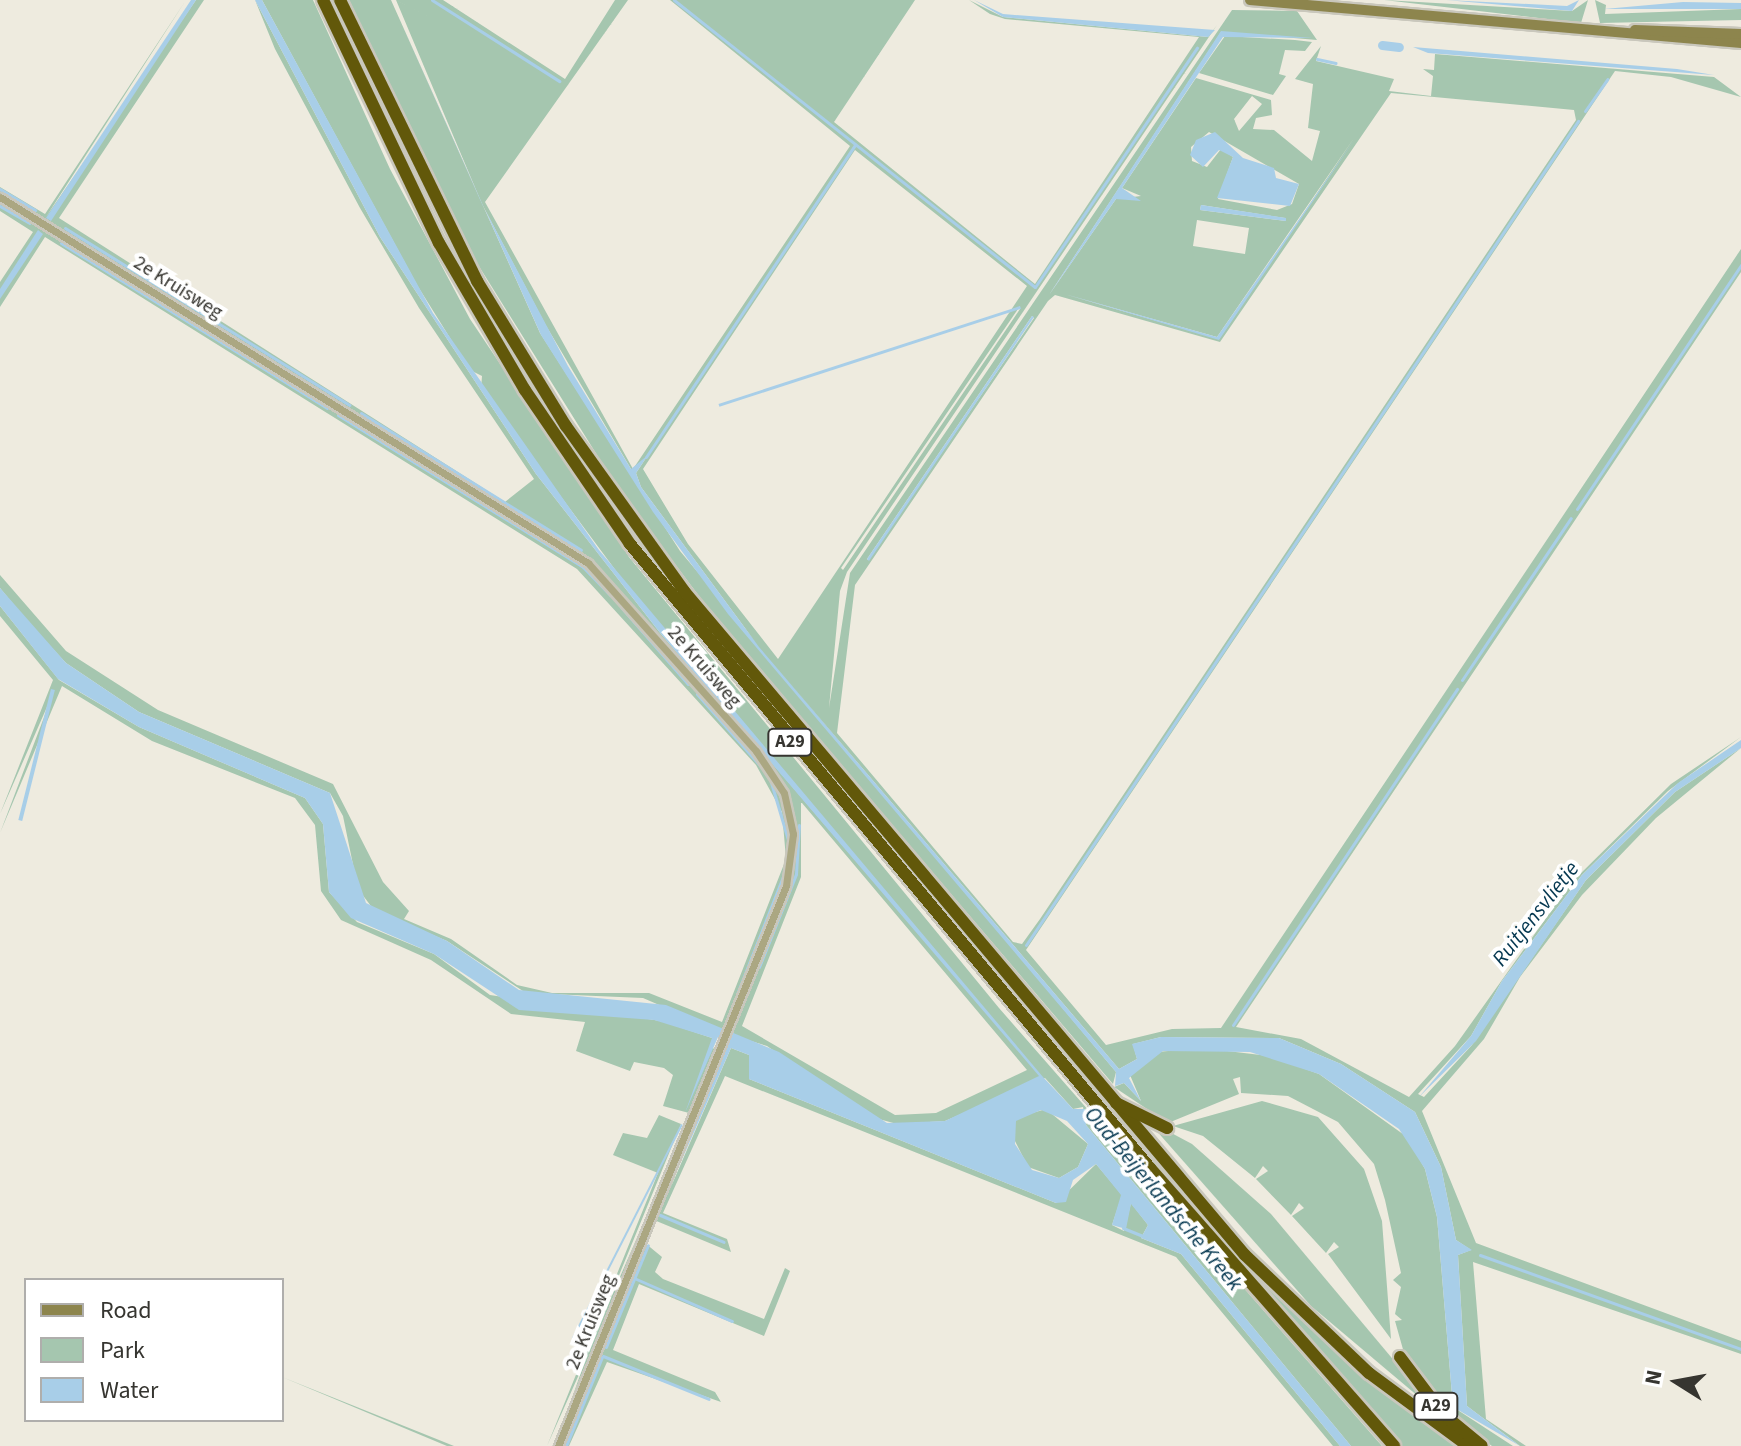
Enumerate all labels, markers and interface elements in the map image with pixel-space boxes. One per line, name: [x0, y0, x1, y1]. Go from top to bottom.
street label: 2e Kruisweg: [129, 251, 227, 325]
street label: 2e Kruisweg: [662, 621, 746, 713]
road number: A29: [766, 728, 814, 756]
water label: Ruitjensvlietje: [1487, 856, 1585, 972]
water label: Oud-Beijerlandsche Kreek: [1078, 1102, 1248, 1296]
street label: 2e Kruisweg: [561, 1271, 621, 1373]
legend: [24, 1278, 284, 1422]
text: Road: [100, 1293, 152, 1328]
text: Park: [100, 1333, 145, 1368]
north arrow: [1637, 1342, 1717, 1422]
text: N: [1636, 1367, 1671, 1388]
text: Water: [100, 1373, 158, 1408]
road number: A29: [1412, 1392, 1460, 1420]

